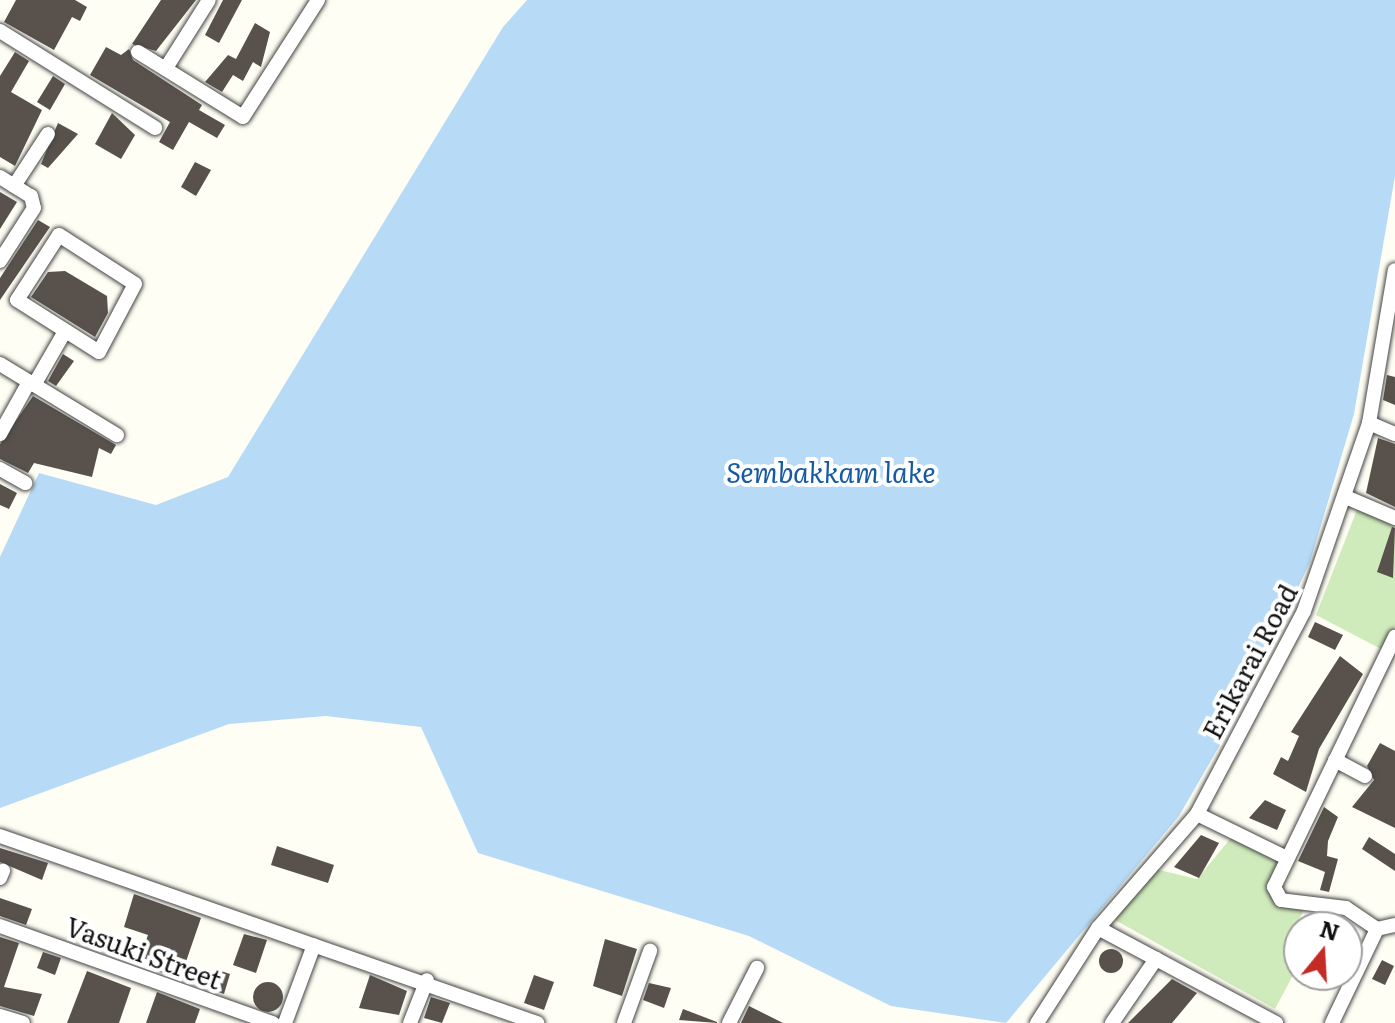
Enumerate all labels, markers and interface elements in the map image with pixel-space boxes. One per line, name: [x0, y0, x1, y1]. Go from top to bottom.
water label: Sembakkam lake: [726, 454, 936, 488]
street label: Erikarai Road: [1195, 578, 1303, 744]
street label: Vasuki Street: [62, 909, 226, 995]
north arrow: [1283, 911, 1363, 991]
text: N: [1316, 911, 1344, 948]

